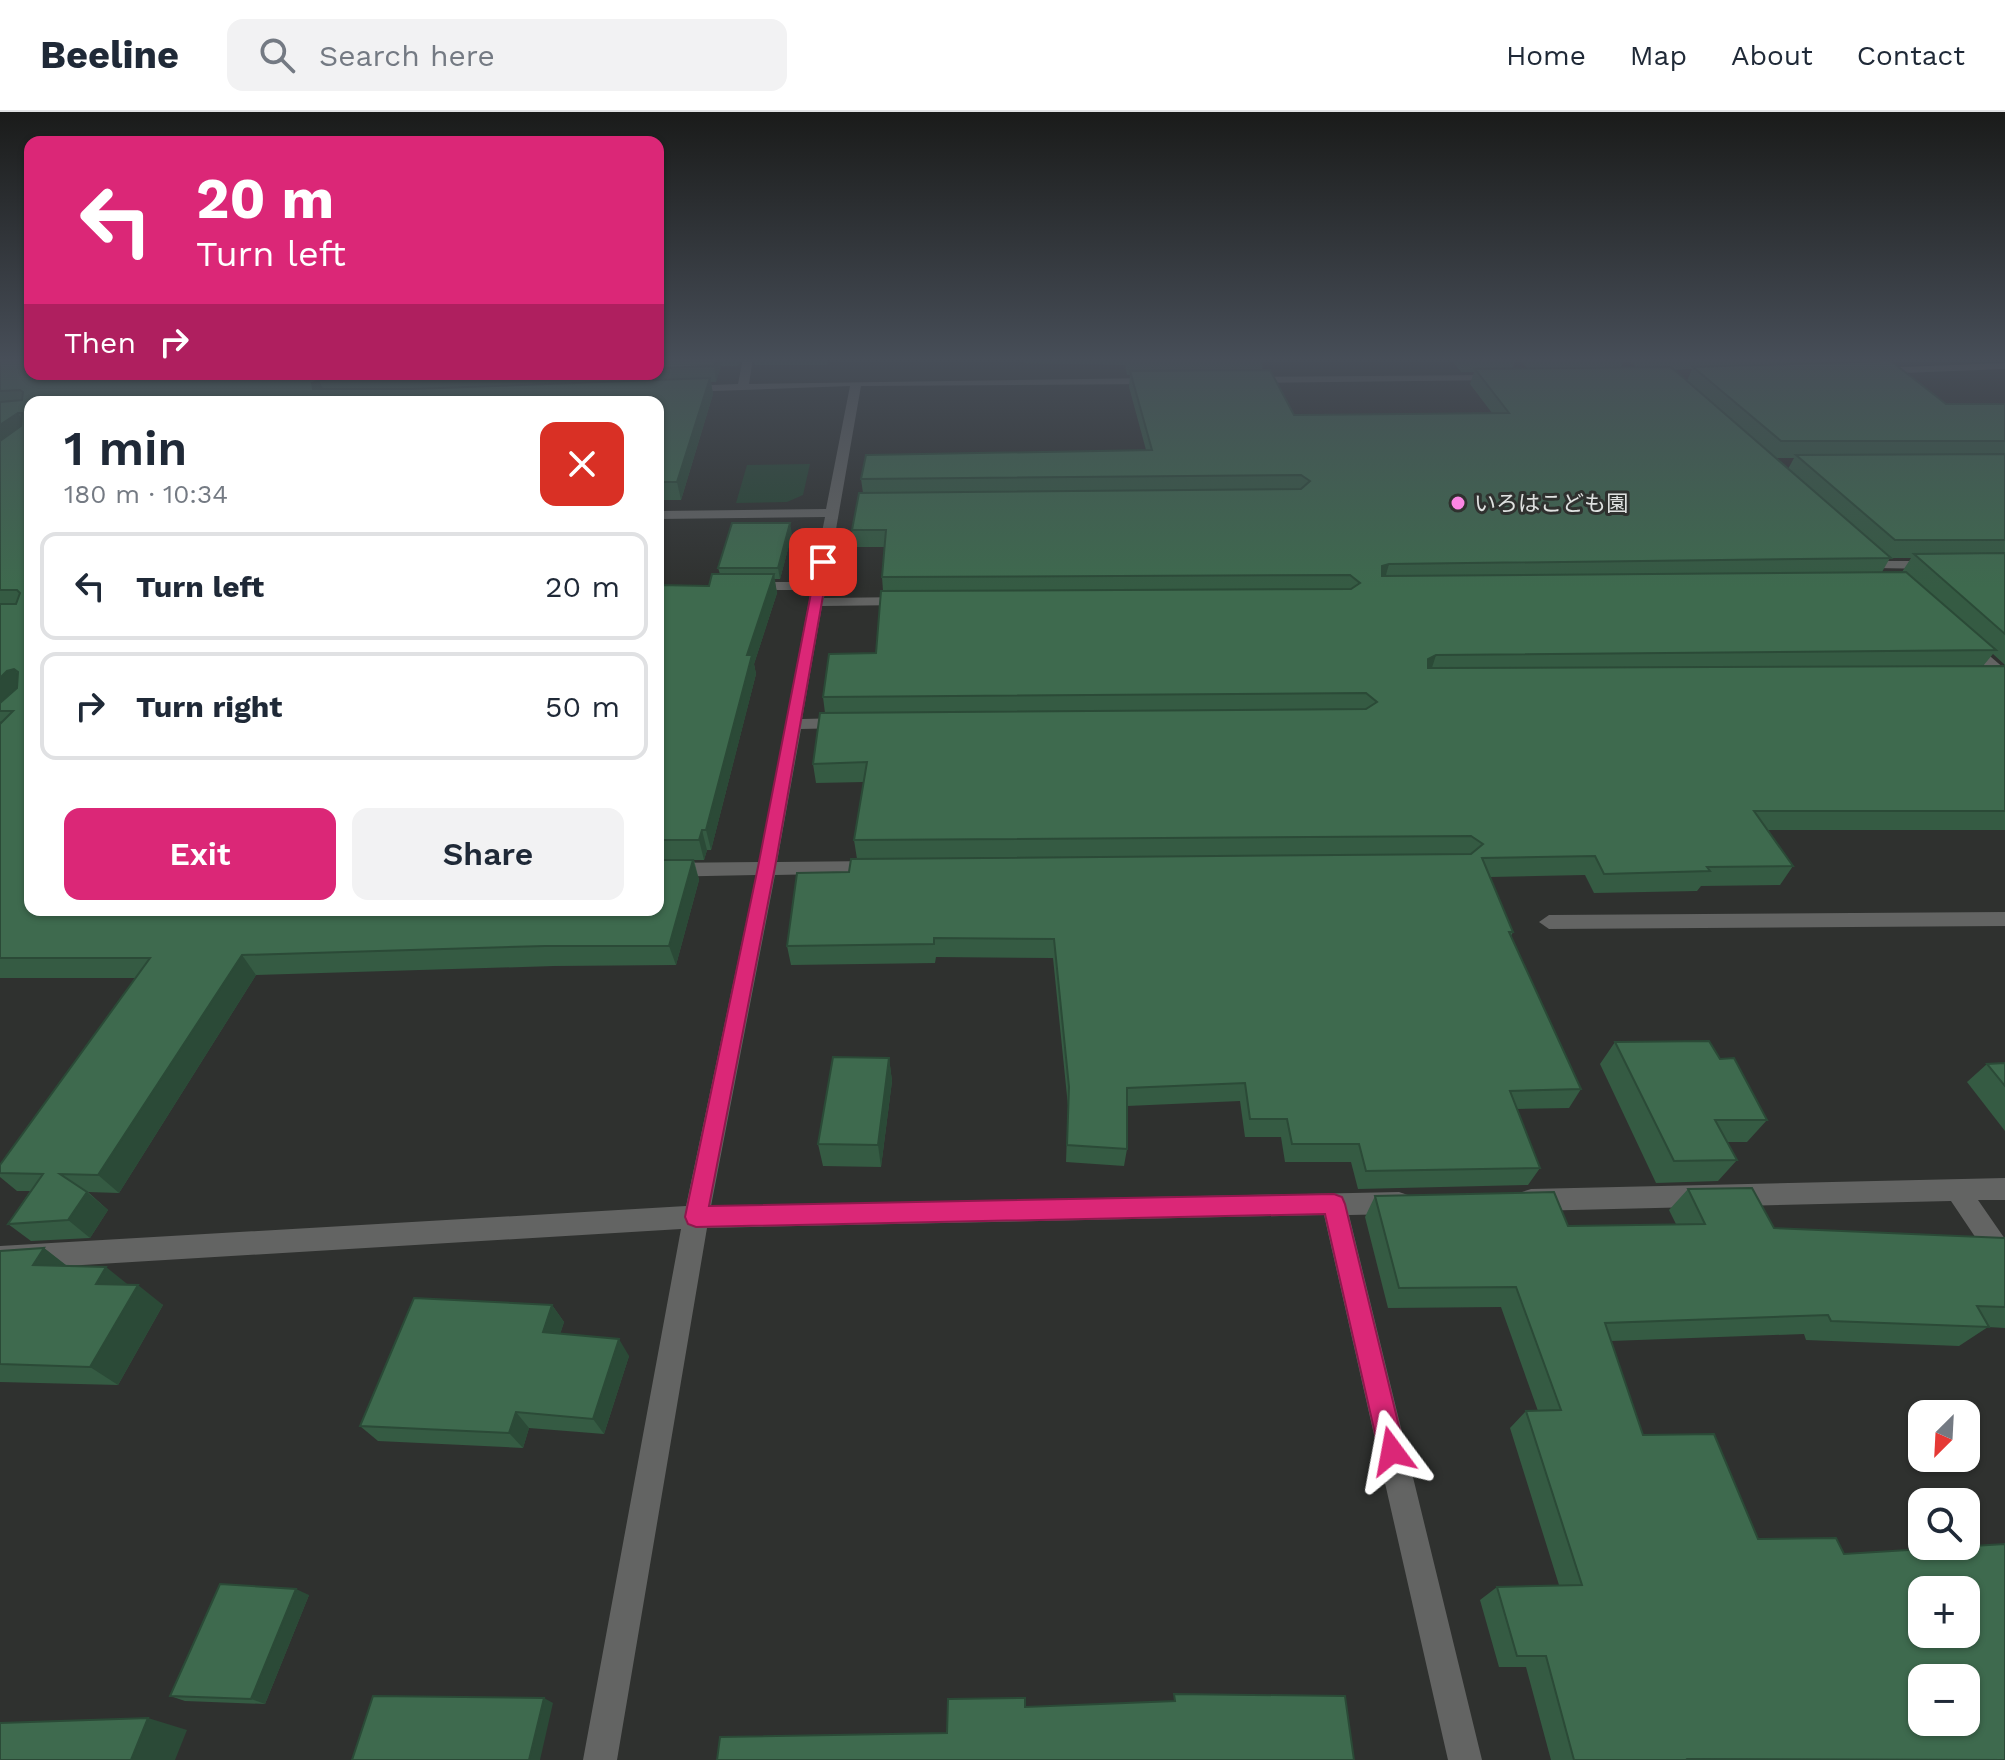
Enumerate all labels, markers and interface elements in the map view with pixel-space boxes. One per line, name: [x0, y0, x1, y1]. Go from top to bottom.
search box: [227, 19, 787, 91]
text: Beeline: [40, 33, 179, 77]
icon: search: [255, 33, 299, 77]
text: Search here: [319, 38, 495, 73]
text: Home: [1506, 39, 1586, 72]
text: Map: [1630, 39, 1687, 72]
text: About: [1731, 39, 1813, 72]
text: Contact: [1857, 39, 1965, 72]
text: 20 m: [196, 166, 334, 232]
icon: left: [64, 168, 168, 272]
text: Turn left: [196, 233, 346, 275]
icon: right: [152, 320, 196, 364]
text: Then: [64, 325, 136, 360]
text: 1 min: [64, 420, 187, 477]
button: close: [540, 422, 624, 506]
text: 180 m · 10:34: [64, 479, 228, 509]
place label: いろはこども園: [1474, 491, 1628, 516]
marker: いろはこども園: [1449, 494, 1467, 512]
pin: [789, 528, 857, 596]
icon: arrive: [801, 540, 845, 584]
icon: left: [68, 564, 112, 608]
text: Turn left: [136, 569, 264, 604]
text: 20 m: [545, 569, 620, 604]
icon: right: [68, 684, 112, 728]
text: Turn right: [136, 689, 282, 724]
text: 50 m: [545, 689, 620, 724]
button: Exit: [64, 808, 336, 900]
button: Share: [352, 808, 624, 900]
north arrow: [1908, 1400, 1980, 1472]
map controls: [1908, 1400, 1980, 1736]
position arrow: [1350, 1409, 1434, 1493]
button: search: [1908, 1488, 1980, 1560]
button: +: [1908, 1576, 1980, 1648]
button: −: [1908, 1664, 1980, 1736]

